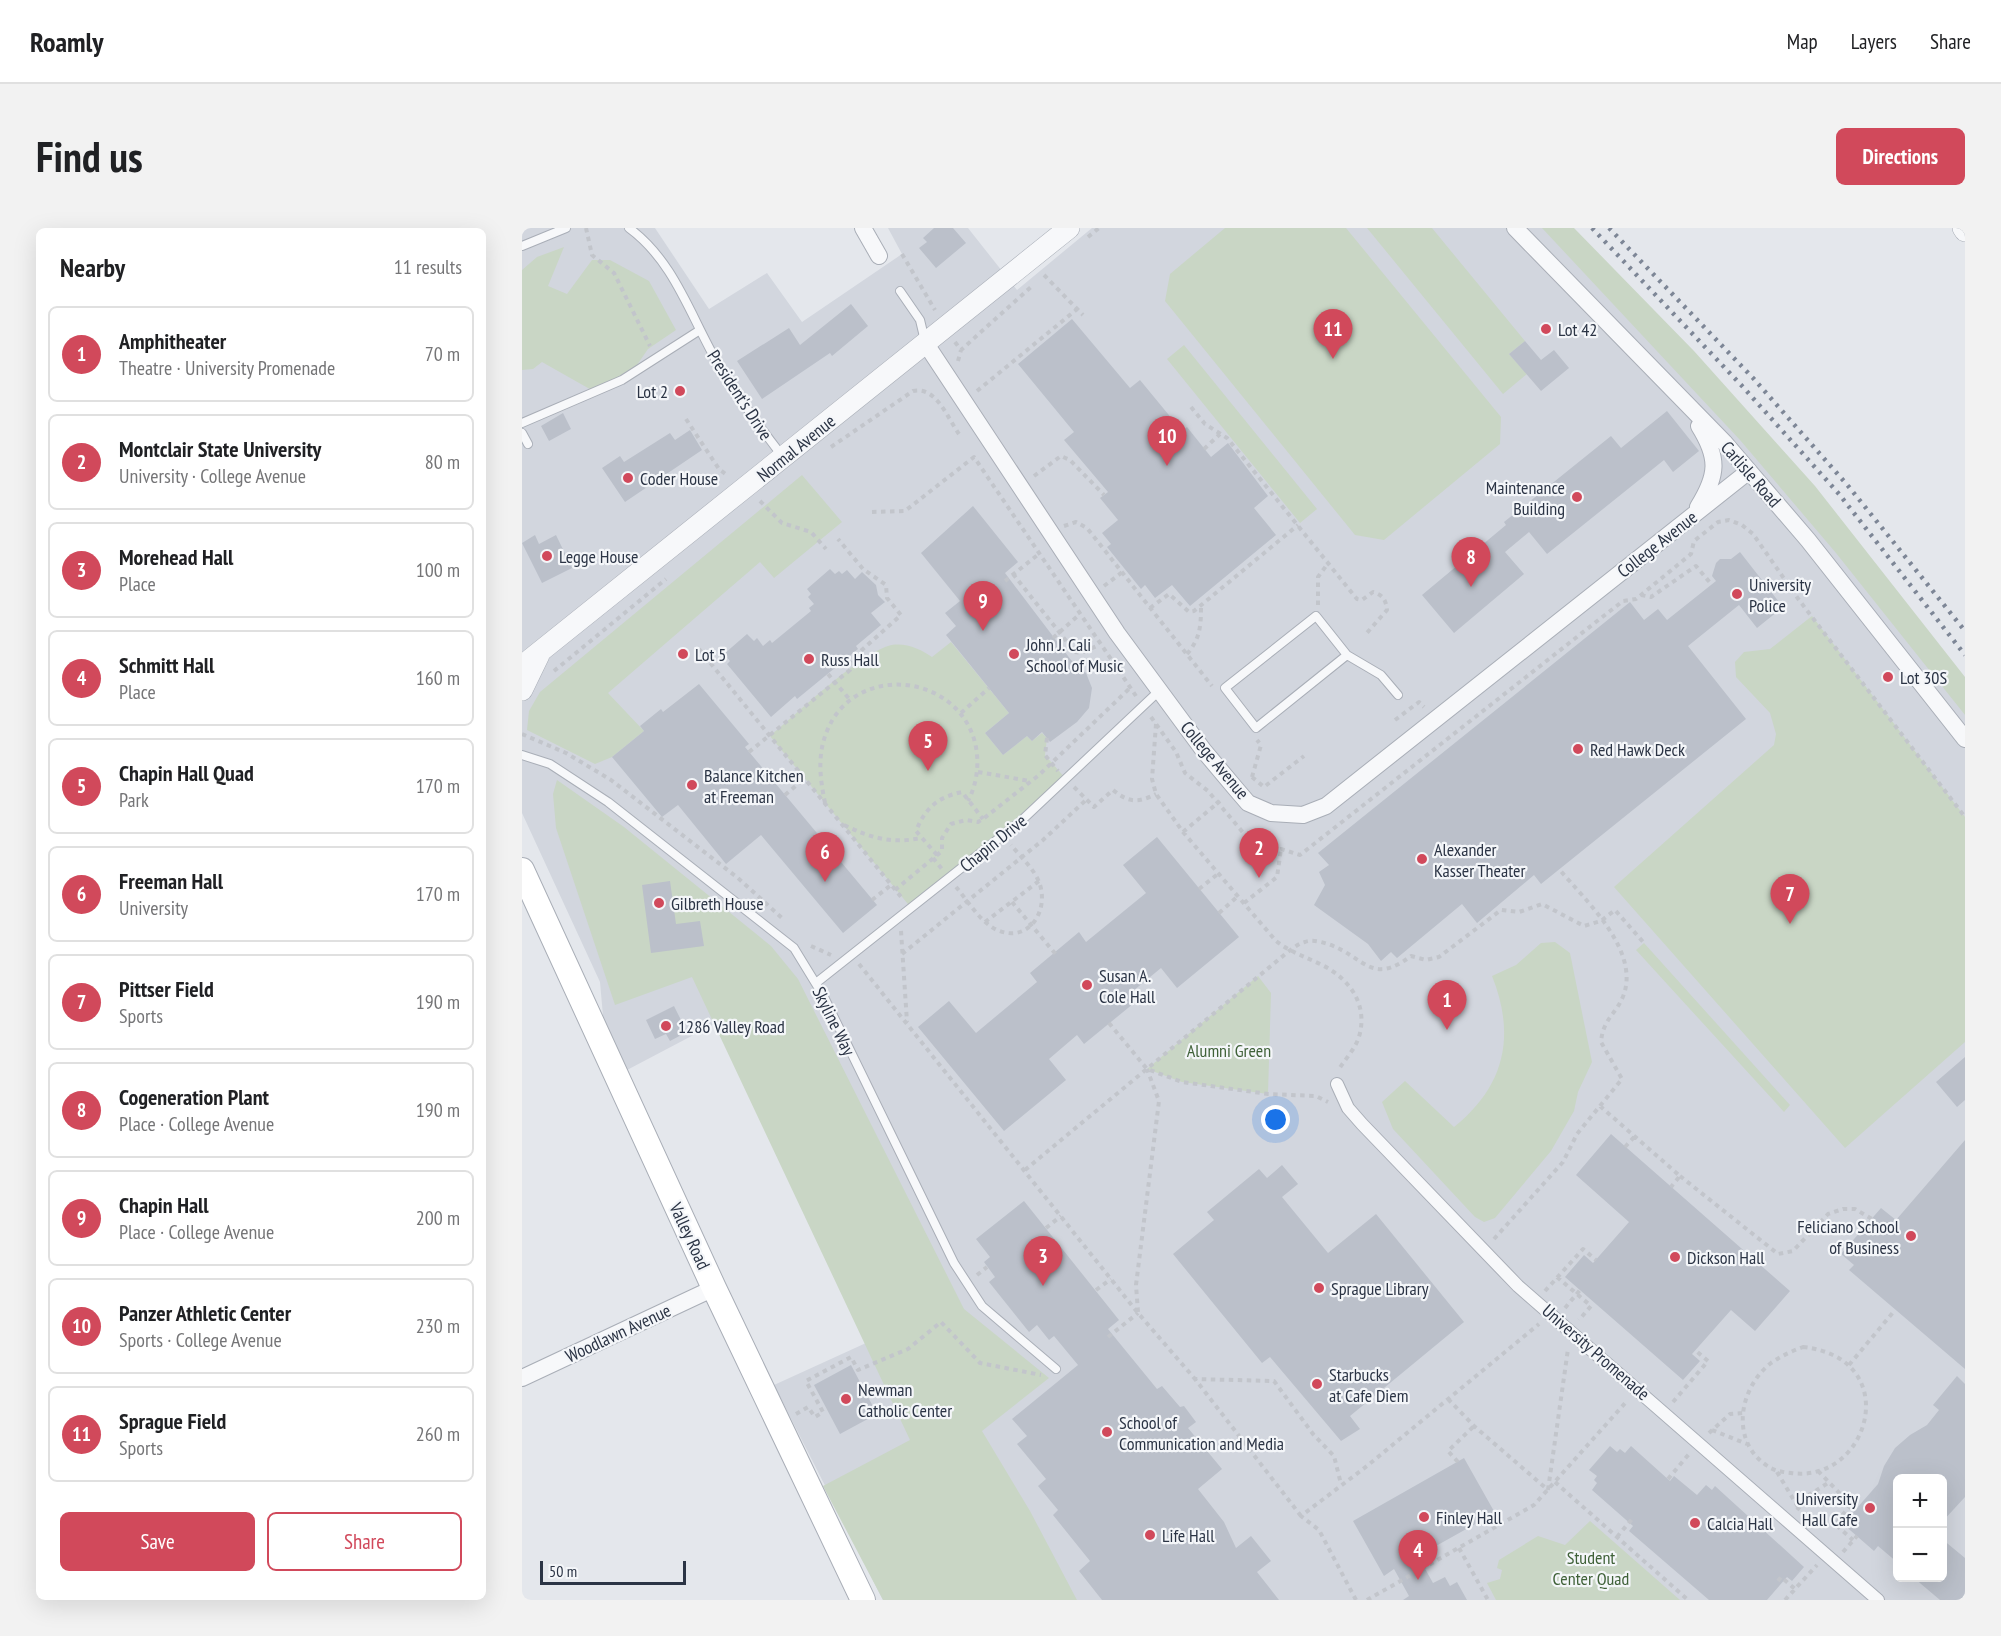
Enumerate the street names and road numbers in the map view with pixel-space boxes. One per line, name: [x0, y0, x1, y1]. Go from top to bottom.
street label: President's Drive: [702, 346, 778, 444]
street label: Normal Avenue: [752, 409, 840, 487]
street label: Carlisle Road: [1716, 436, 1786, 512]
street label: College Avenue: [1612, 506, 1702, 582]
street label: College Avenue: [1176, 716, 1254, 804]
street label: Chapin Drive: [955, 809, 1031, 877]
street label: Skyline Way: [807, 983, 861, 1059]
street label: Valley Road: [664, 1198, 715, 1273]
street label: Woodlawn Avenue: [562, 1299, 674, 1367]
street label: University Promenade: [1537, 1299, 1655, 1405]

